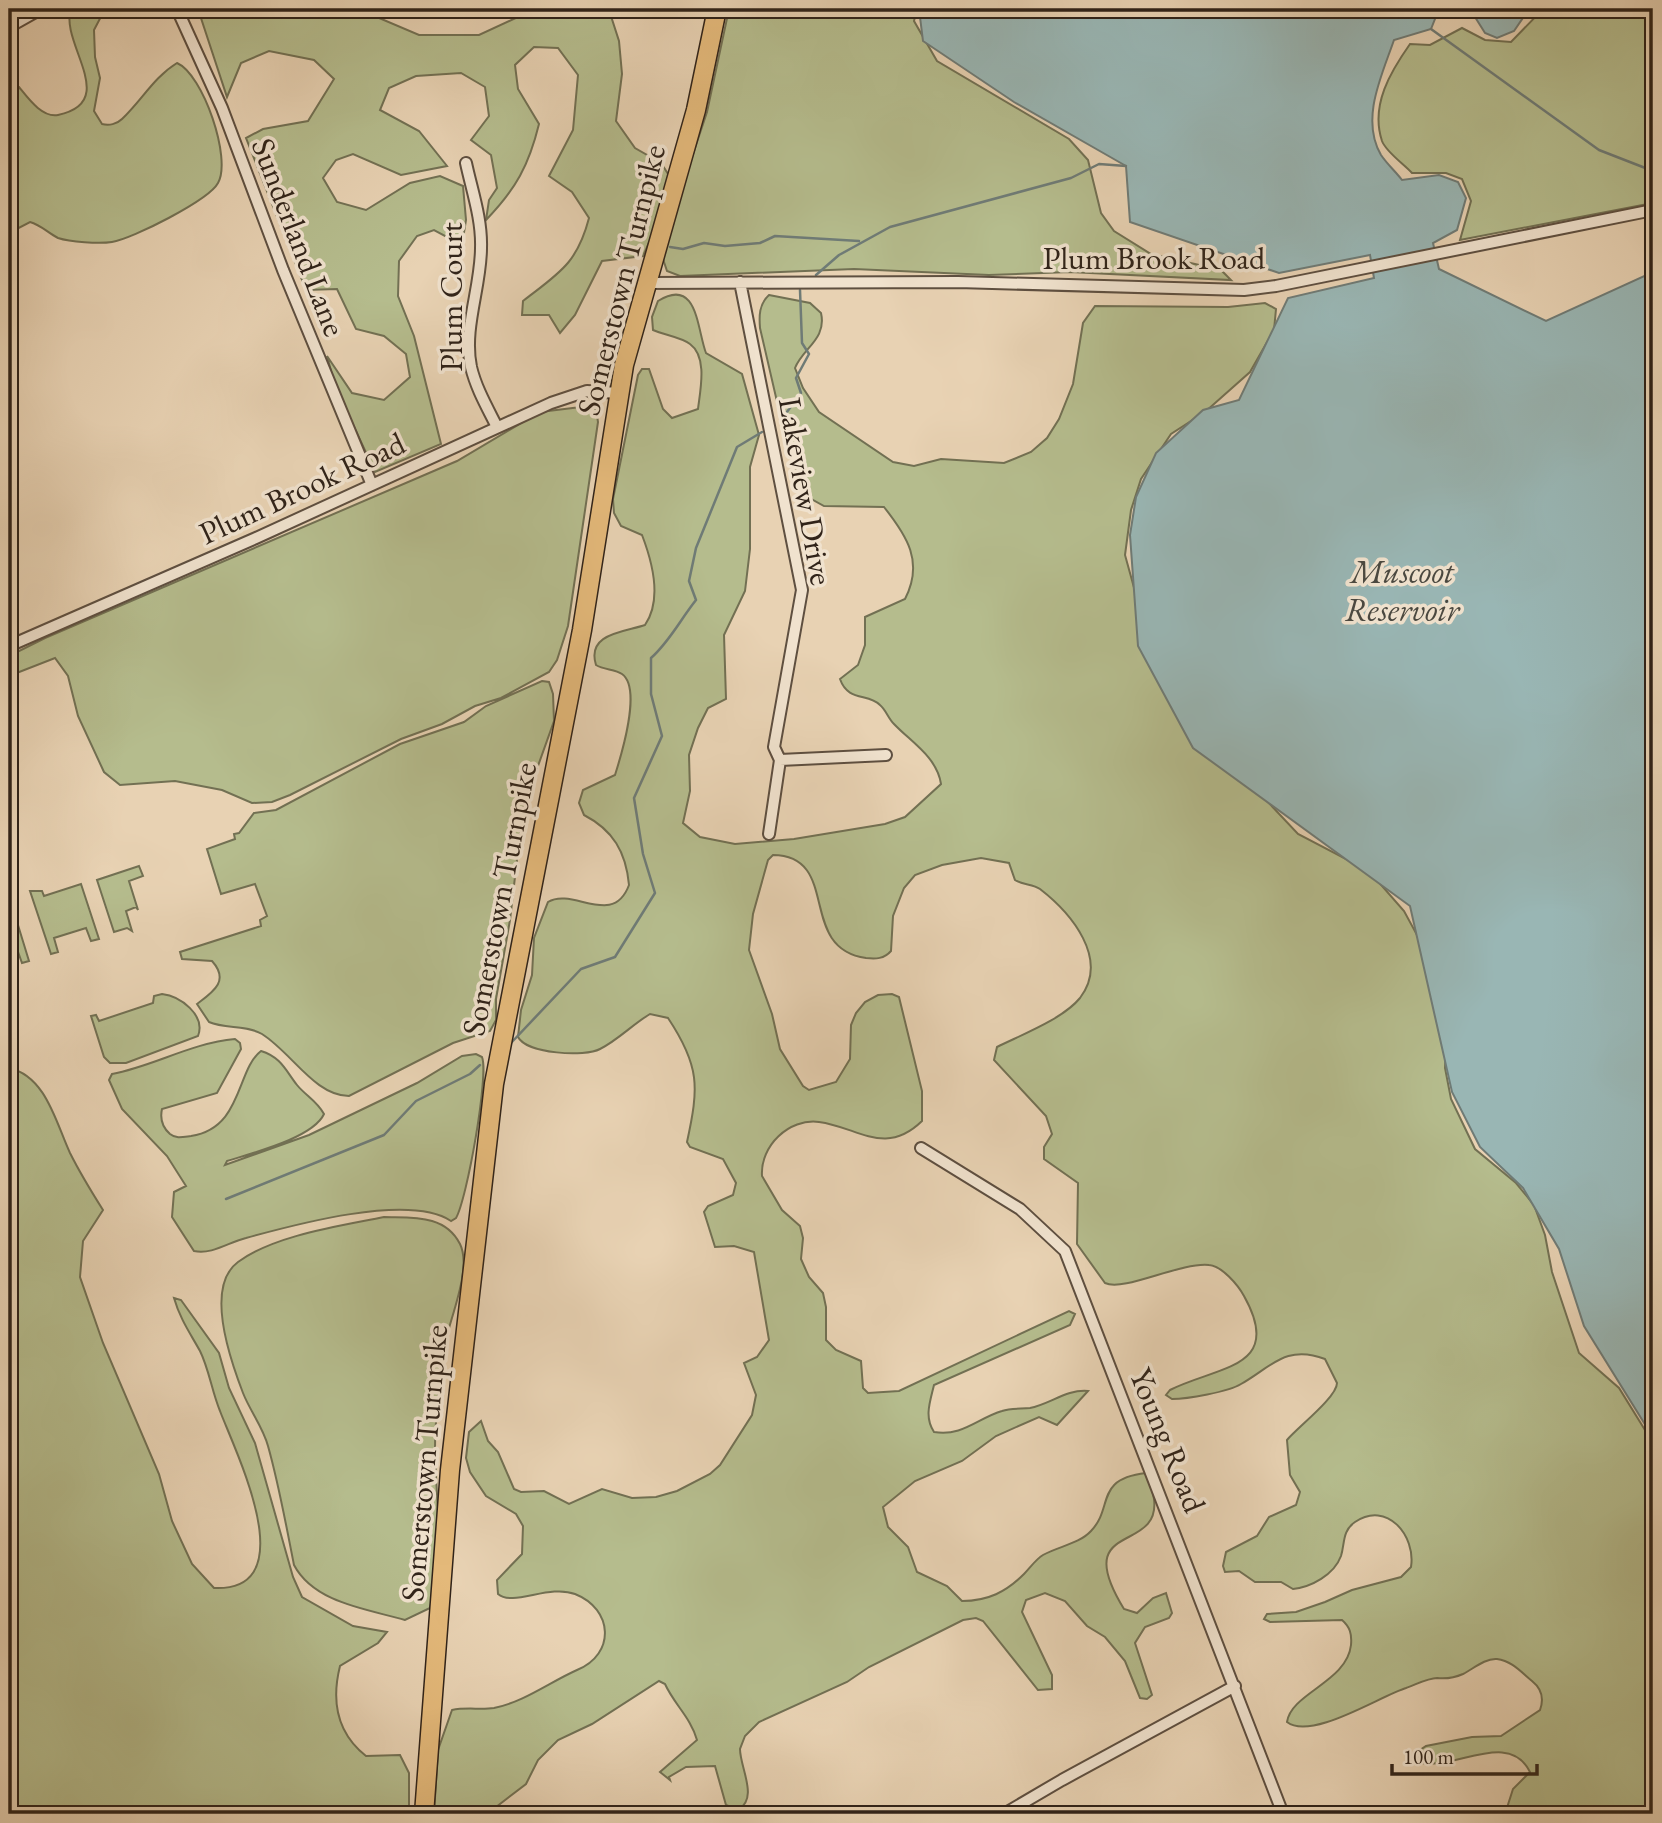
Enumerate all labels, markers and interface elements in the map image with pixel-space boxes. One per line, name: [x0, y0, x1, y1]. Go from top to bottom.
street label: Sunderland Lane: [242, 132, 356, 342]
street label: Somerstown Turnpike: [567, 140, 675, 420]
street label: Plum Court: [430, 222, 472, 372]
street label: Plum Brook Road: [1043, 237, 1266, 279]
street label: Lakeview Drive: [769, 394, 843, 588]
street label: Plum Brook Road: [192, 422, 412, 554]
water label: Muscoot Reservoir: [1345, 550, 1461, 631]
street label: Somerstown Turnpike: [452, 759, 546, 1039]
street label: Somerstown Turnpike: [391, 1323, 457, 1603]
street label: Young Road: [1120, 1362, 1216, 1519]
scale bar: [1392, 1732, 1538, 1776]
text: 100 m: [1403, 1743, 1454, 1770]

